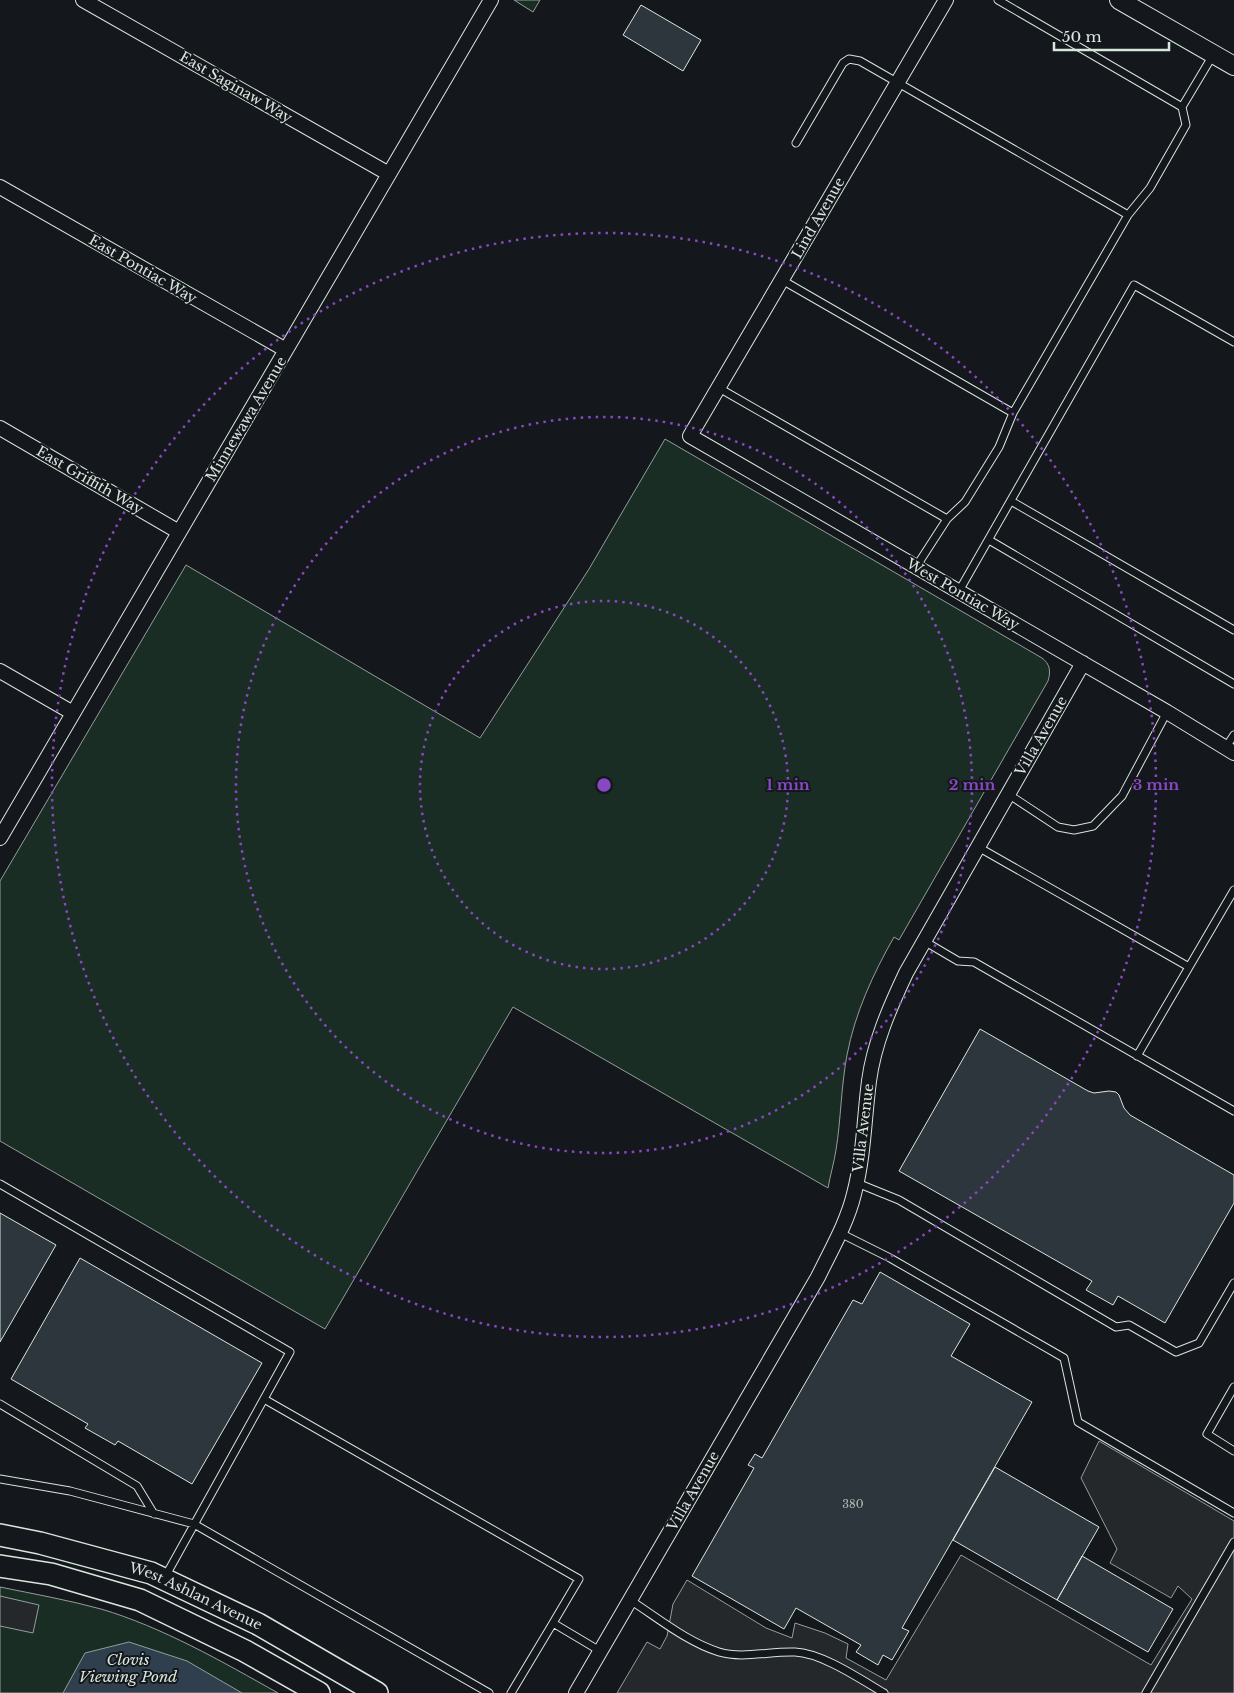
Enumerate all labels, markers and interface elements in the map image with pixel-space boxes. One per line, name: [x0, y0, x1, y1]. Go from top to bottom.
scale bar: [1054, 20, 1169, 52]
text: 50 m: [1062, 27, 1102, 46]
street label: East Saginaw Way: [176, 47, 296, 127]
street label: Lind Avenue: [787, 174, 849, 262]
street label: East Pontiac Way: [86, 231, 200, 307]
street label: Minnewawa Avenue: [202, 353, 290, 485]
street label: East Griffith Way: [33, 442, 147, 518]
street label: West Pontiac Way: [902, 554, 1023, 634]
street label: Villa Avenue: [1010, 693, 1071, 780]
text: 1 min: [766, 775, 810, 794]
text: 2 min: [949, 775, 995, 794]
text: 3 min: [1133, 775, 1179, 794]
centre of rings: [595, 776, 613, 794]
street label: Villa Avenue: [849, 1083, 877, 1174]
street label: Villa Avenue: [662, 1448, 723, 1535]
house number: 380: [842, 1497, 864, 1511]
street label: West Ashlan Avenue: [127, 1558, 265, 1634]
water label: Clovis Viewing Pond: [79, 1650, 177, 1686]

